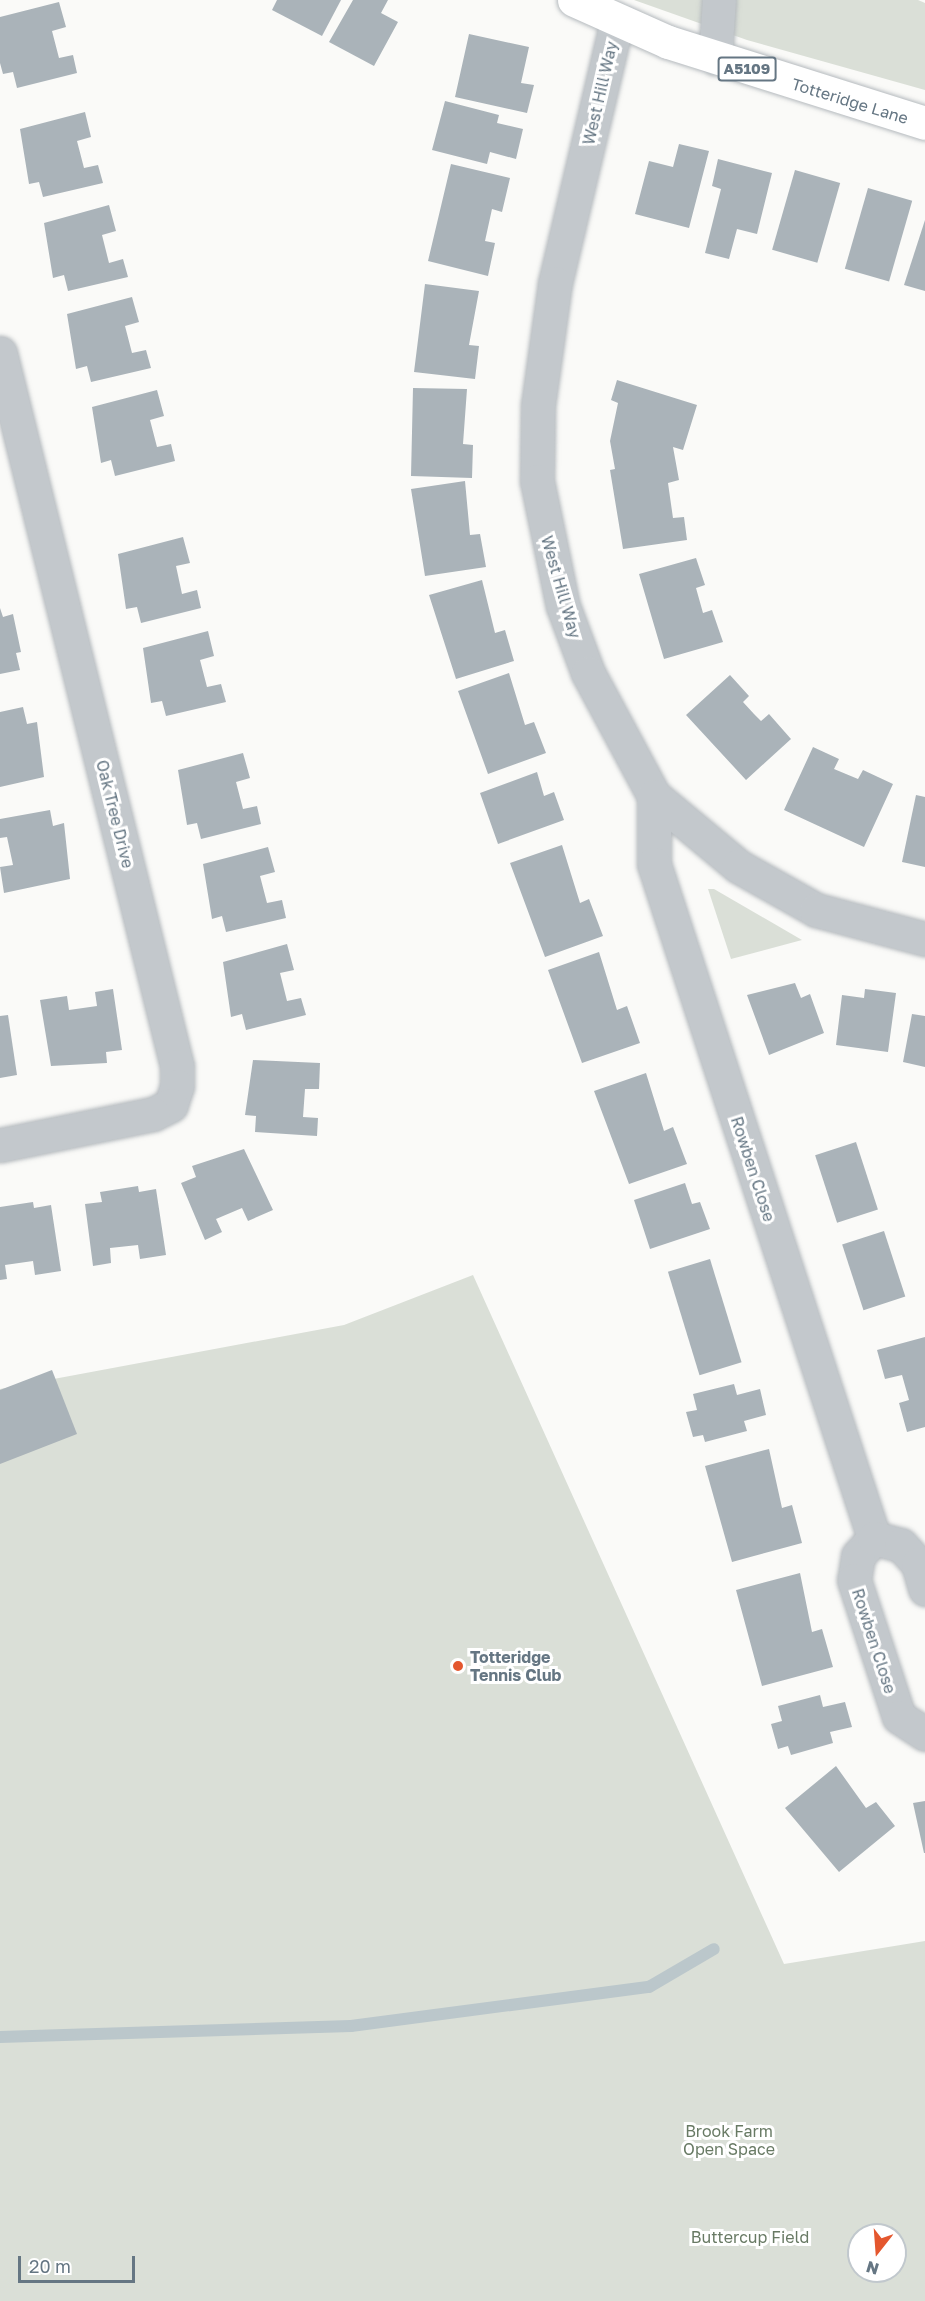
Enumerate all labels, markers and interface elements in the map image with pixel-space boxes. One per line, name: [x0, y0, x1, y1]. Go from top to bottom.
street label: West Hill Way: [579, 39, 621, 147]
road number: A5109: [717, 57, 777, 81]
street label: Totteridge Lane: [789, 74, 911, 128]
street label: West Hill Way: [537, 533, 585, 641]
street label: Oak Tree Drive: [92, 758, 138, 870]
street label: Rowben Close: [727, 1114, 779, 1224]
street label: Rowben Close: [848, 1586, 900, 1696]
place label: Totteridge Tennis Club: [470, 1647, 561, 1685]
marker: Totteridge Tennis Club: [451, 1659, 465, 1673]
park label: Brook Farm Open Space: [683, 2121, 775, 2159]
north arrow: [847, 2223, 907, 2283]
park label: Buttercup Field: [691, 2227, 809, 2247]
scale bar: [21, 2244, 138, 2282]
text: 20 m: [29, 2255, 71, 2277]
text: N: [864, 2257, 881, 2280]

